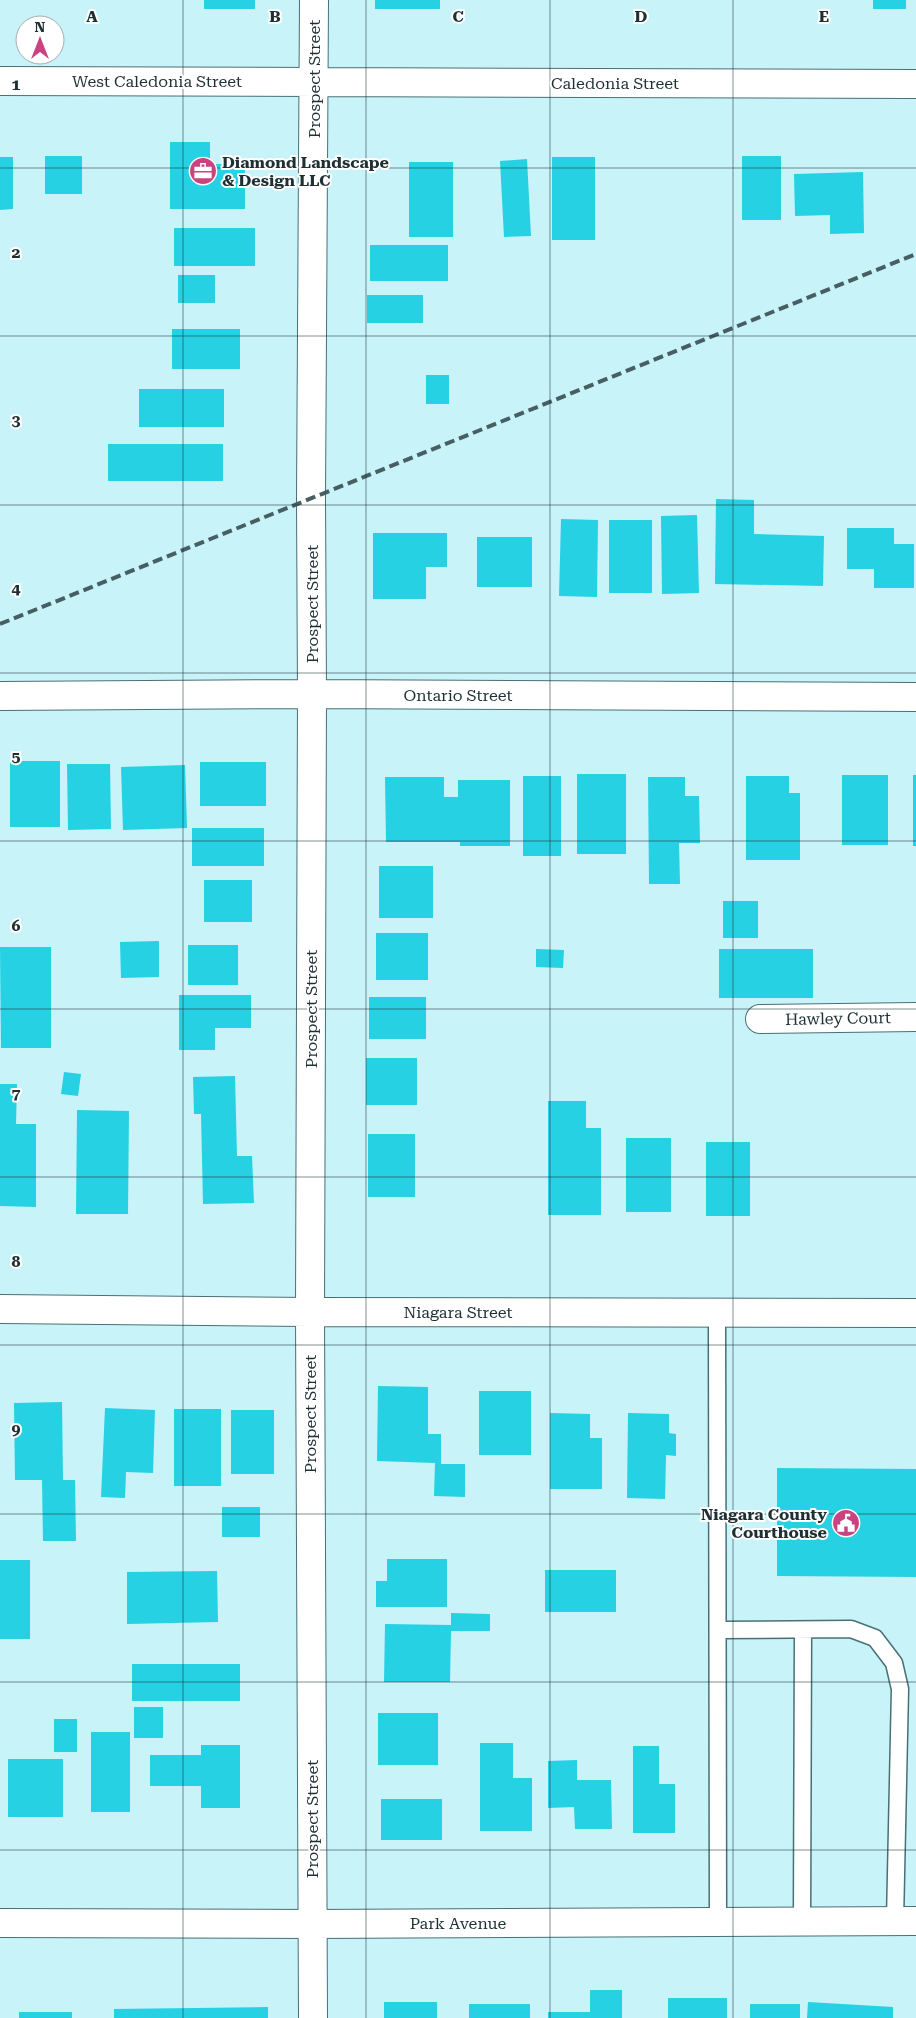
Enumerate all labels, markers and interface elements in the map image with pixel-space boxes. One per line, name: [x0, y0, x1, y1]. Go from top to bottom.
text: A: [86, 7, 98, 26]
text: B: [269, 7, 281, 26]
text: C: [452, 7, 464, 26]
text: D: [635, 7, 648, 26]
text: E: [819, 7, 829, 26]
north arrow: [15, 15, 65, 65]
text: N: [35, 19, 46, 35]
street label: Prospect Street: [305, 20, 324, 138]
street label: West Caledonia Street: [72, 72, 242, 91]
street label: Caledonia Street: [551, 74, 679, 93]
text: 1: [12, 75, 21, 94]
place label: Diamond Landscape & Design LLC: [222, 153, 389, 190]
office icon: Diamond Landscape & Design LLC: [188, 156, 218, 186]
text: 2: [12, 243, 21, 262]
text: 3: [12, 411, 21, 430]
street label: Prospect Street: [303, 545, 322, 663]
text: 4: [12, 579, 21, 598]
street label: Ontario Street: [403, 686, 513, 705]
text: 5: [12, 747, 21, 766]
text: 6: [12, 916, 21, 935]
street label: Prospect Street: [302, 950, 321, 1068]
street label: Hawley Court: [785, 1008, 891, 1029]
text: 7: [12, 1084, 21, 1103]
text: 8: [12, 1252, 21, 1271]
street label: Niagara Street: [403, 1303, 513, 1322]
street label: Prospect Street: [301, 1355, 320, 1473]
text: 9: [12, 1420, 21, 1439]
place label: Niagara County Courthouse: [701, 1505, 827, 1542]
public building icon: Niagara County Courthouse: [831, 1508, 861, 1538]
street label: Prospect Street: [303, 1760, 322, 1878]
street label: Park Avenue: [410, 1914, 507, 1933]

